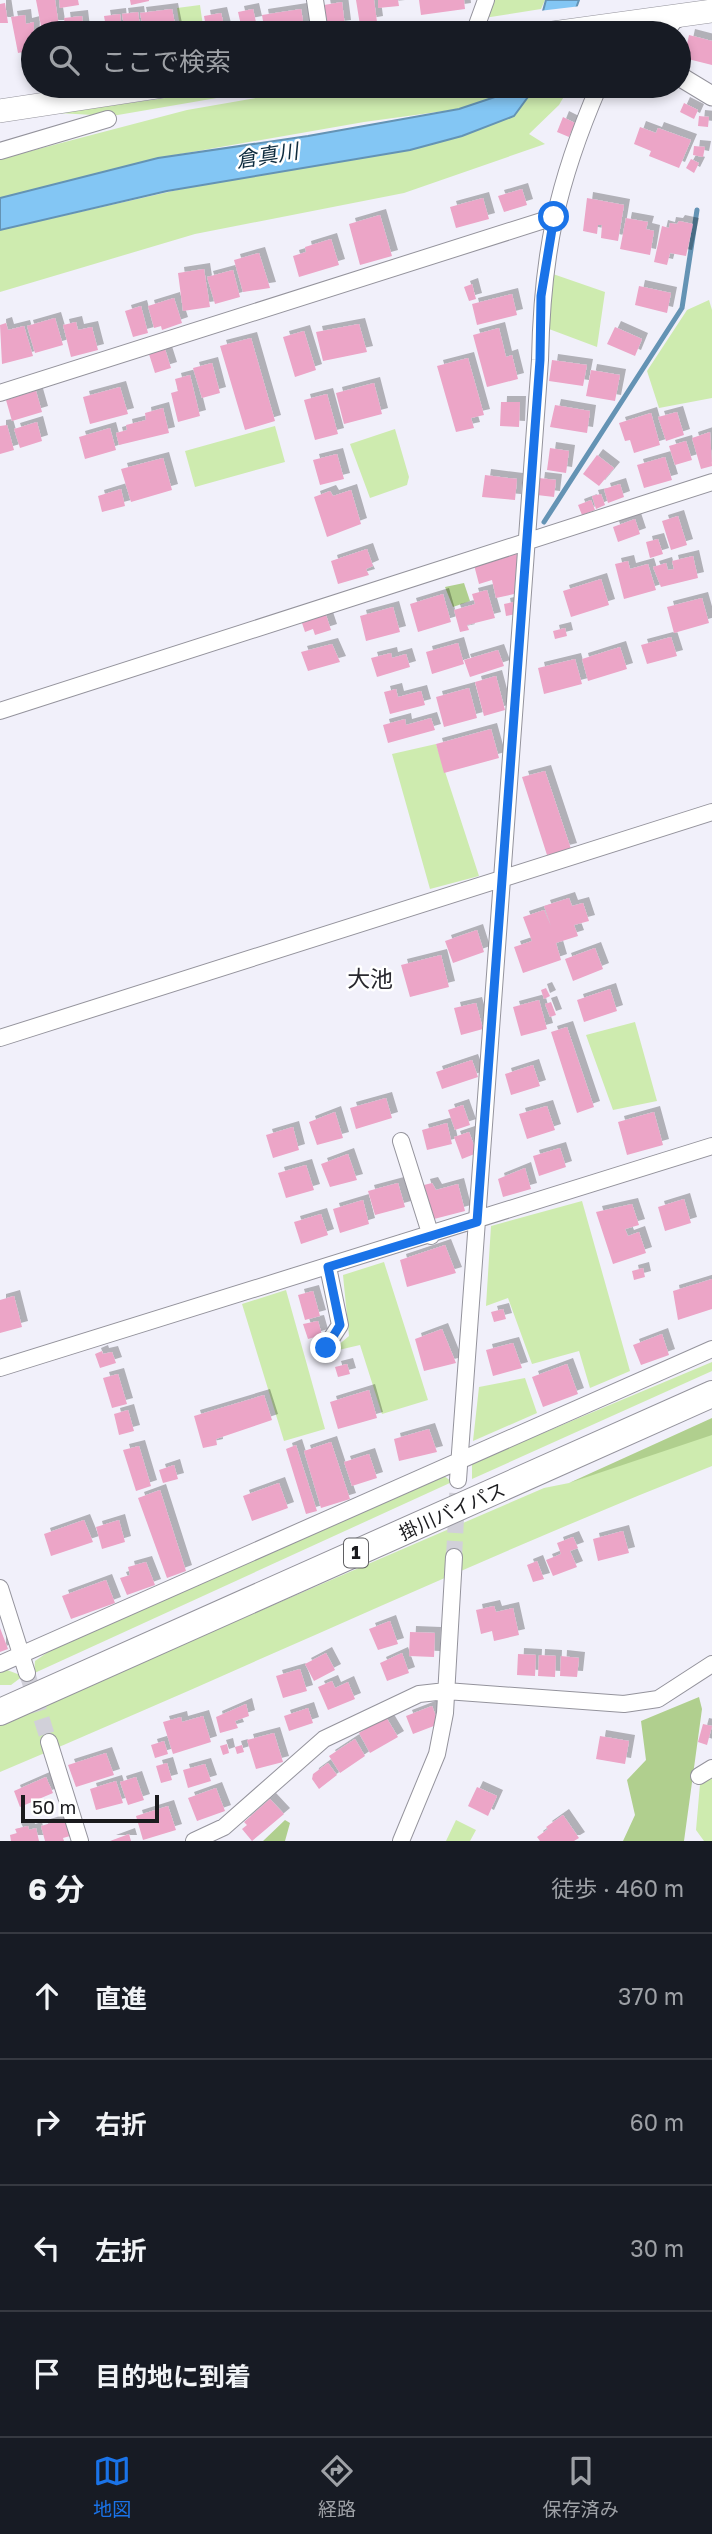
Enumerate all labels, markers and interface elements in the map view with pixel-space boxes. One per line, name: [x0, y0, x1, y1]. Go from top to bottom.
search box: [21, 21, 691, 98]
icon: search: [45, 41, 83, 79]
text: ここで検索: [101, 46, 231, 77]
water label: 倉真川: [234, 137, 302, 173]
route start: [538, 201, 569, 232]
district label: 大池: [347, 964, 393, 992]
route end: [310, 1332, 341, 1363]
street label: 掛川バイパス: [395, 1477, 508, 1544]
road number: 1: [344, 1538, 368, 1568]
scale bar: [21, 1792, 159, 1824]
text: 50 m: [32, 1795, 76, 1818]
text: 6 分: [28, 1871, 85, 1907]
text: 徒歩 · 460 m: [551, 1874, 684, 1902]
icon: ahead: [28, 1977, 66, 2015]
text: 370 m: [618, 1982, 684, 2010]
text: 直進: [95, 1983, 147, 2014]
icon: right: [28, 2103, 66, 2141]
text: 60 m: [630, 2108, 684, 2136]
text: 右折: [95, 2109, 147, 2140]
icon: left: [28, 2229, 66, 2267]
text: 30 m: [630, 2234, 684, 2262]
text: 左折: [95, 2235, 147, 2266]
icon: arrive: [28, 2355, 66, 2393]
text: 目的地に到着: [95, 2361, 251, 2392]
tab: 地図: [93, 2452, 131, 2521]
tab: 経路: [318, 2452, 356, 2521]
tab: 保存済み: [543, 2452, 619, 2521]

